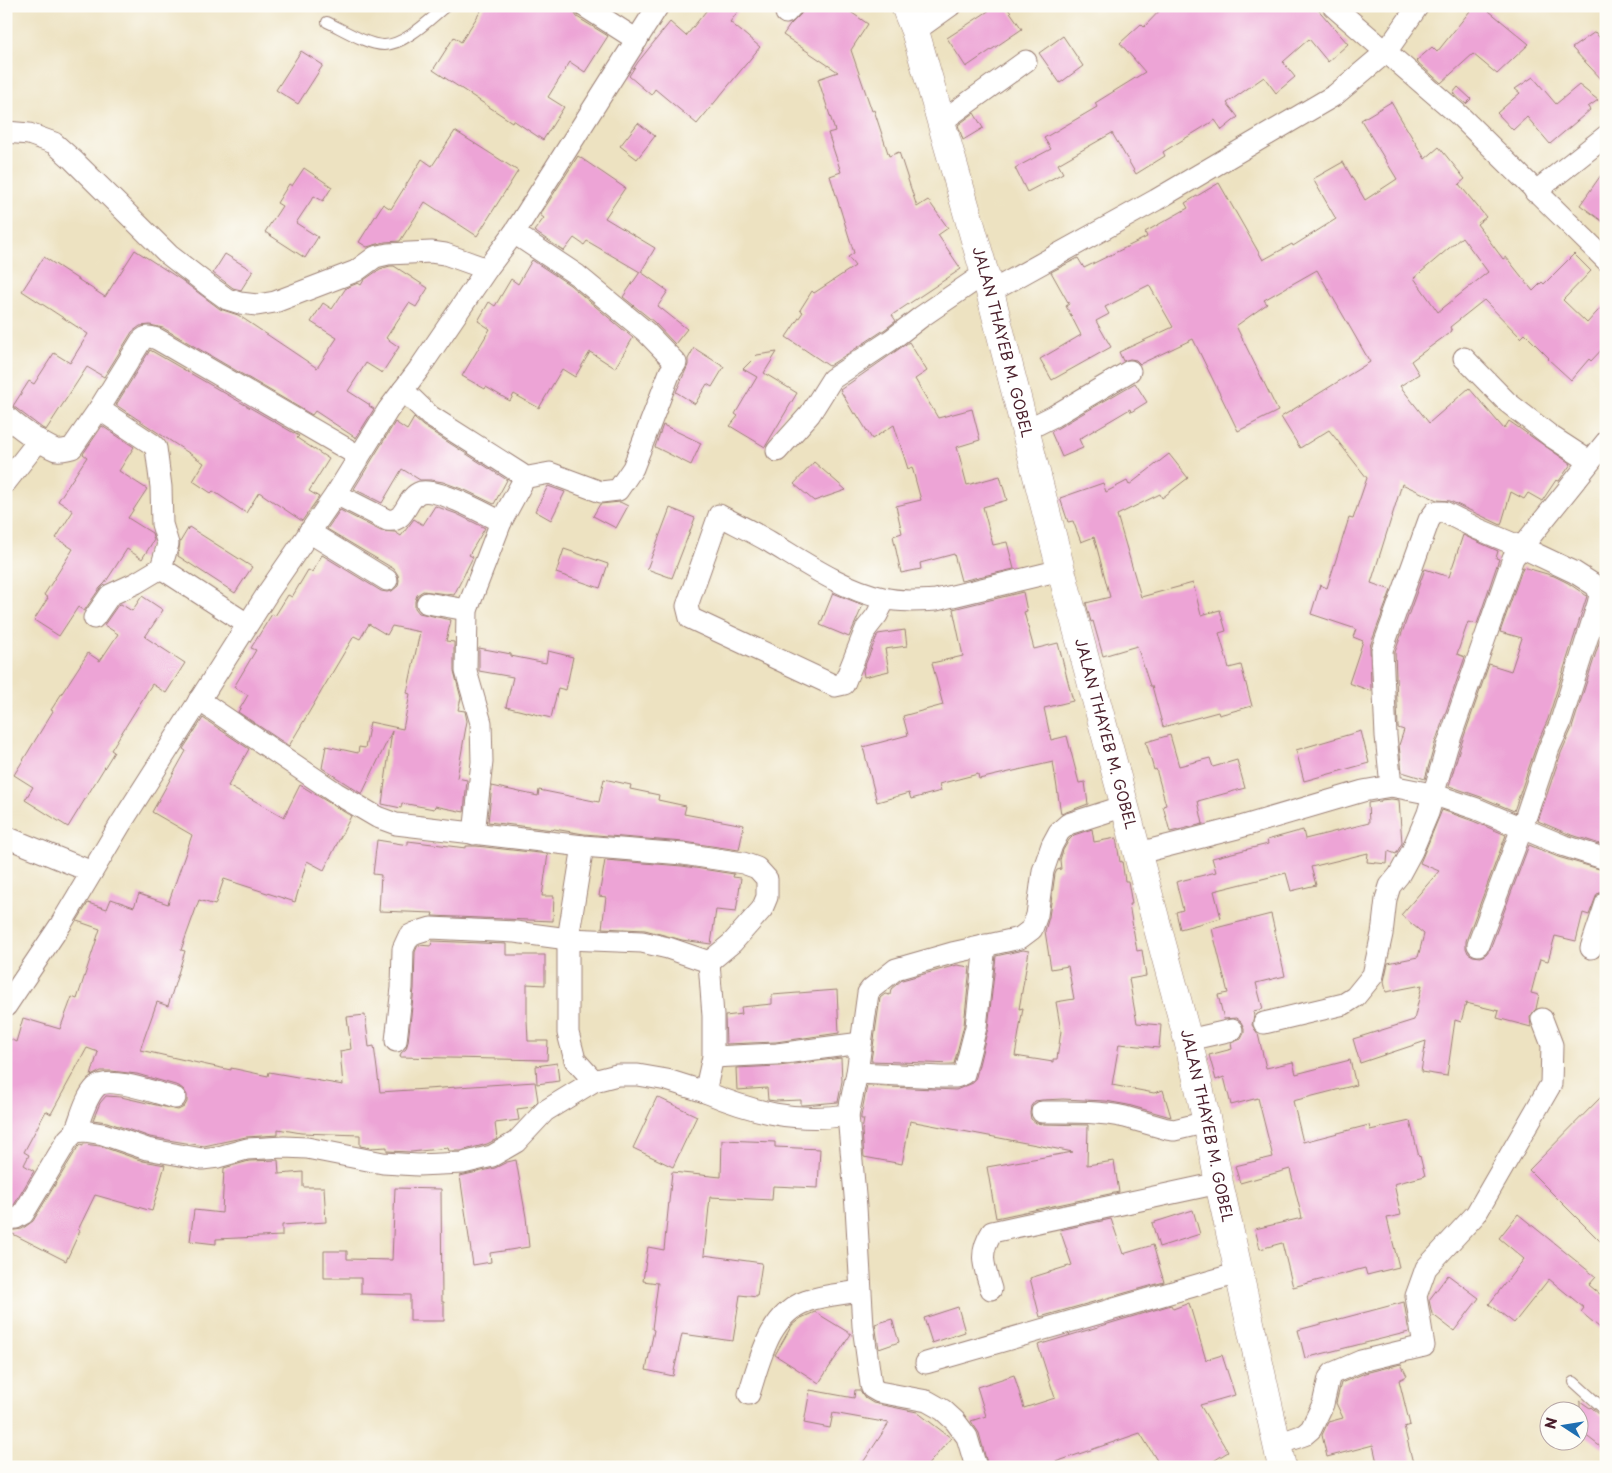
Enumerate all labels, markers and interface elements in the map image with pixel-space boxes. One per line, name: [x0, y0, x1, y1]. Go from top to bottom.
street label: JALAN THAYEB M. GOBEL: [967, 243, 1040, 440]
street label: JALAN THAYEB M. GOBEL: [1070, 635, 1143, 831]
street label: JALAN THAYEB M. GOBEL: [1176, 1026, 1240, 1224]
north arrow: [1540, 1400, 1590, 1450]
text: N: [1539, 1416, 1562, 1431]

